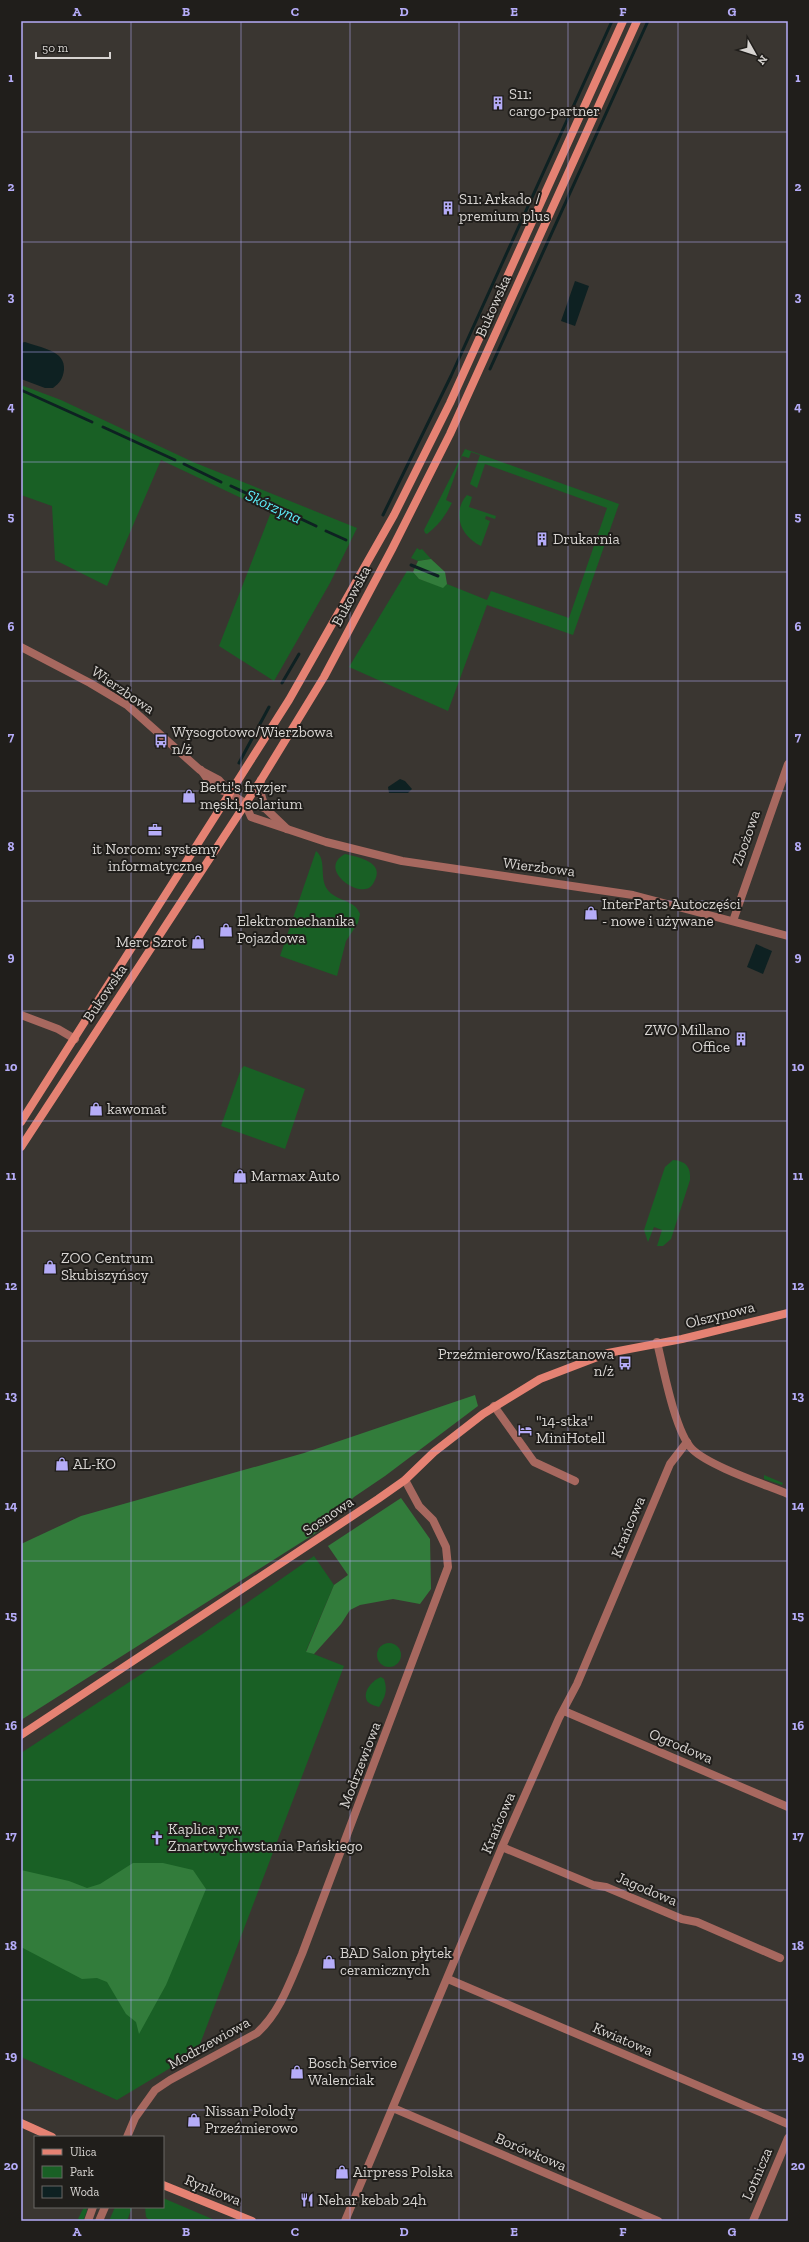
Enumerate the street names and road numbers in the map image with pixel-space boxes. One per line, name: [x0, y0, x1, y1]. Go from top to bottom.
street label: Bukowska: [471, 272, 515, 340]
street label: Bukowska: [328, 563, 374, 629]
street label: Wierzbowa: [88, 662, 158, 718]
street label: Zbożowa: [728, 808, 764, 868]
street label: Wierzbowa: [502, 854, 576, 880]
street label: Bukowska: [79, 961, 131, 1025]
street label: Olszynowa: [683, 1298, 757, 1332]
street label: Sosnowa: [299, 1493, 357, 1539]
street label: Krańcowa: [607, 1494, 649, 1560]
street label: Modrzewiowa: [335, 1719, 385, 1811]
street label: Ogrodowa: [646, 1724, 716, 1768]
street label: Krańcowa: [477, 1790, 519, 1856]
street label: Jagodowa: [614, 1868, 680, 1910]
street label: Modrzewiowa: [165, 2013, 253, 2073]
street label: Kwiatowa: [590, 2018, 656, 2060]
street label: Borówkowa: [493, 2129, 569, 2175]
street label: Lotnicza: [738, 2145, 776, 2203]
street label: Rynkowa: [182, 2171, 244, 2209]

